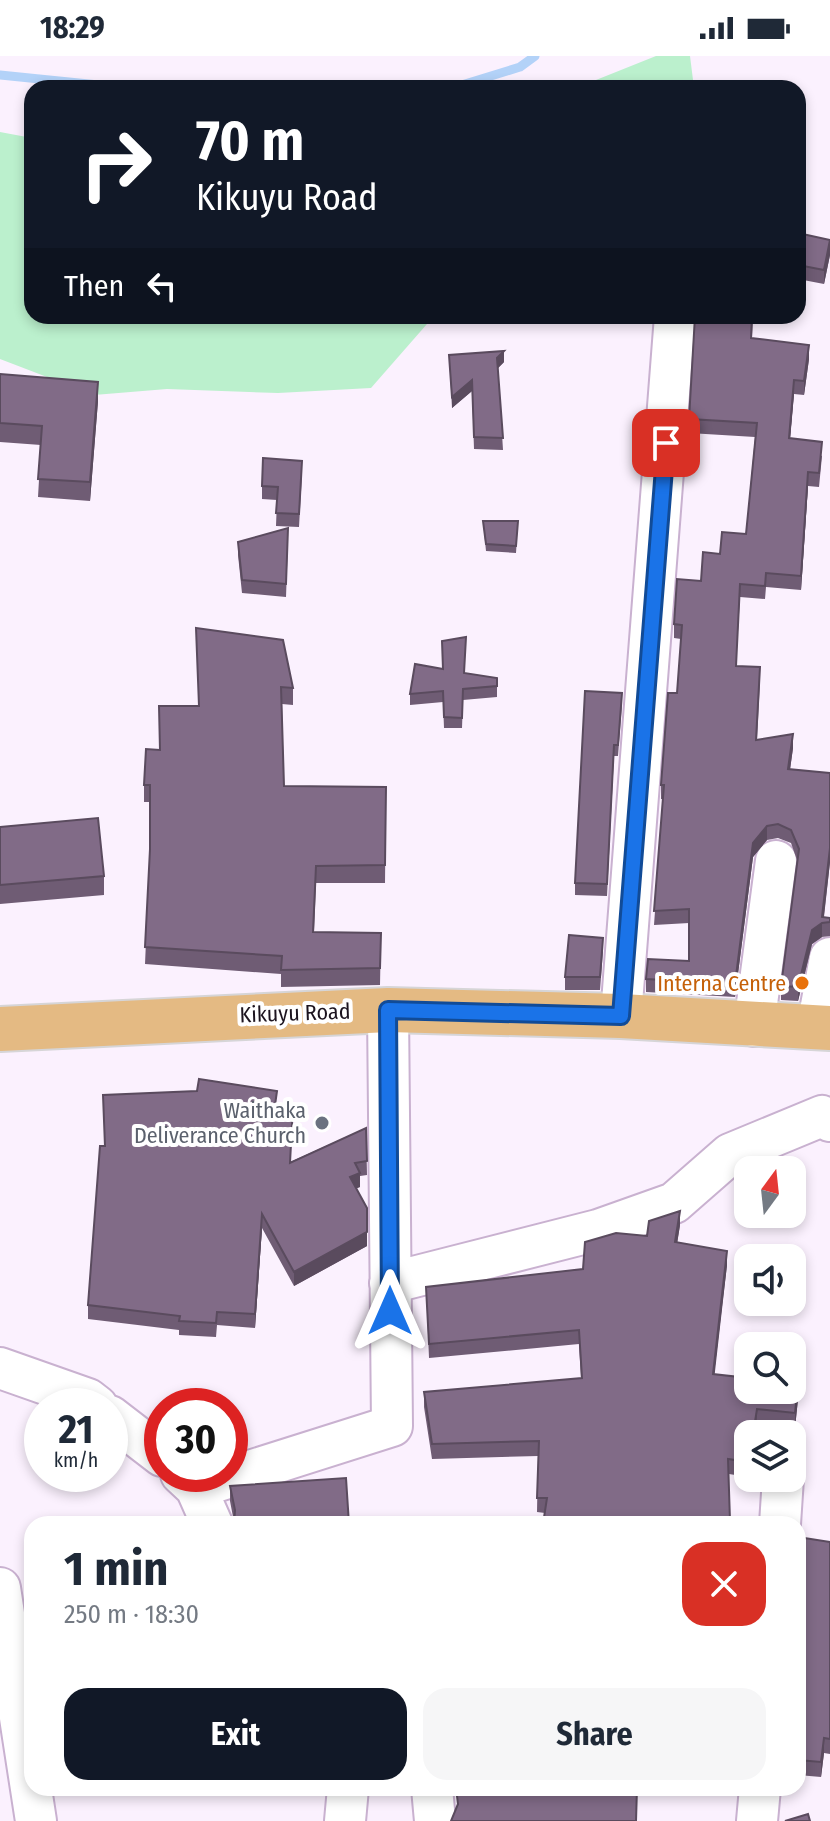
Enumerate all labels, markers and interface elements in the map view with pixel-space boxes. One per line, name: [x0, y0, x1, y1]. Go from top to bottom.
text: 18:29: [40, 10, 105, 46]
text: 70 m: [196, 108, 304, 175]
icon: right: [64, 112, 168, 216]
text: Kikuyu Road: [196, 176, 377, 220]
icon: left: [140, 264, 184, 308]
text: Then: [64, 268, 124, 304]
pin: [632, 409, 700, 477]
icon: arrive: [644, 421, 688, 465]
place label: Interna Centre: [657, 970, 786, 997]
marker: Interna Centre: [793, 974, 811, 992]
street label: Kikuyu Road: [239, 998, 351, 1028]
place label: Waithaka Deliverance Church: [134, 1097, 306, 1149]
marker: Waithaka Deliverance Church: [313, 1114, 331, 1132]
north arrow: [734, 1156, 806, 1228]
map controls: [734, 1156, 806, 1492]
button: sound: [734, 1244, 806, 1316]
position arrow: [348, 1269, 432, 1353]
button: search: [734, 1332, 806, 1404]
speed limit sign: 30: [144, 1388, 248, 1492]
text: 21: [59, 1406, 93, 1454]
button: layers: [734, 1420, 806, 1492]
text: km/h: [54, 1448, 98, 1472]
text: 1 min: [64, 1540, 169, 1598]
button: close: [682, 1542, 766, 1626]
text: 250 m · 18:30: [64, 1599, 199, 1630]
button: Exit: [64, 1688, 407, 1780]
button: Share: [423, 1688, 766, 1780]

